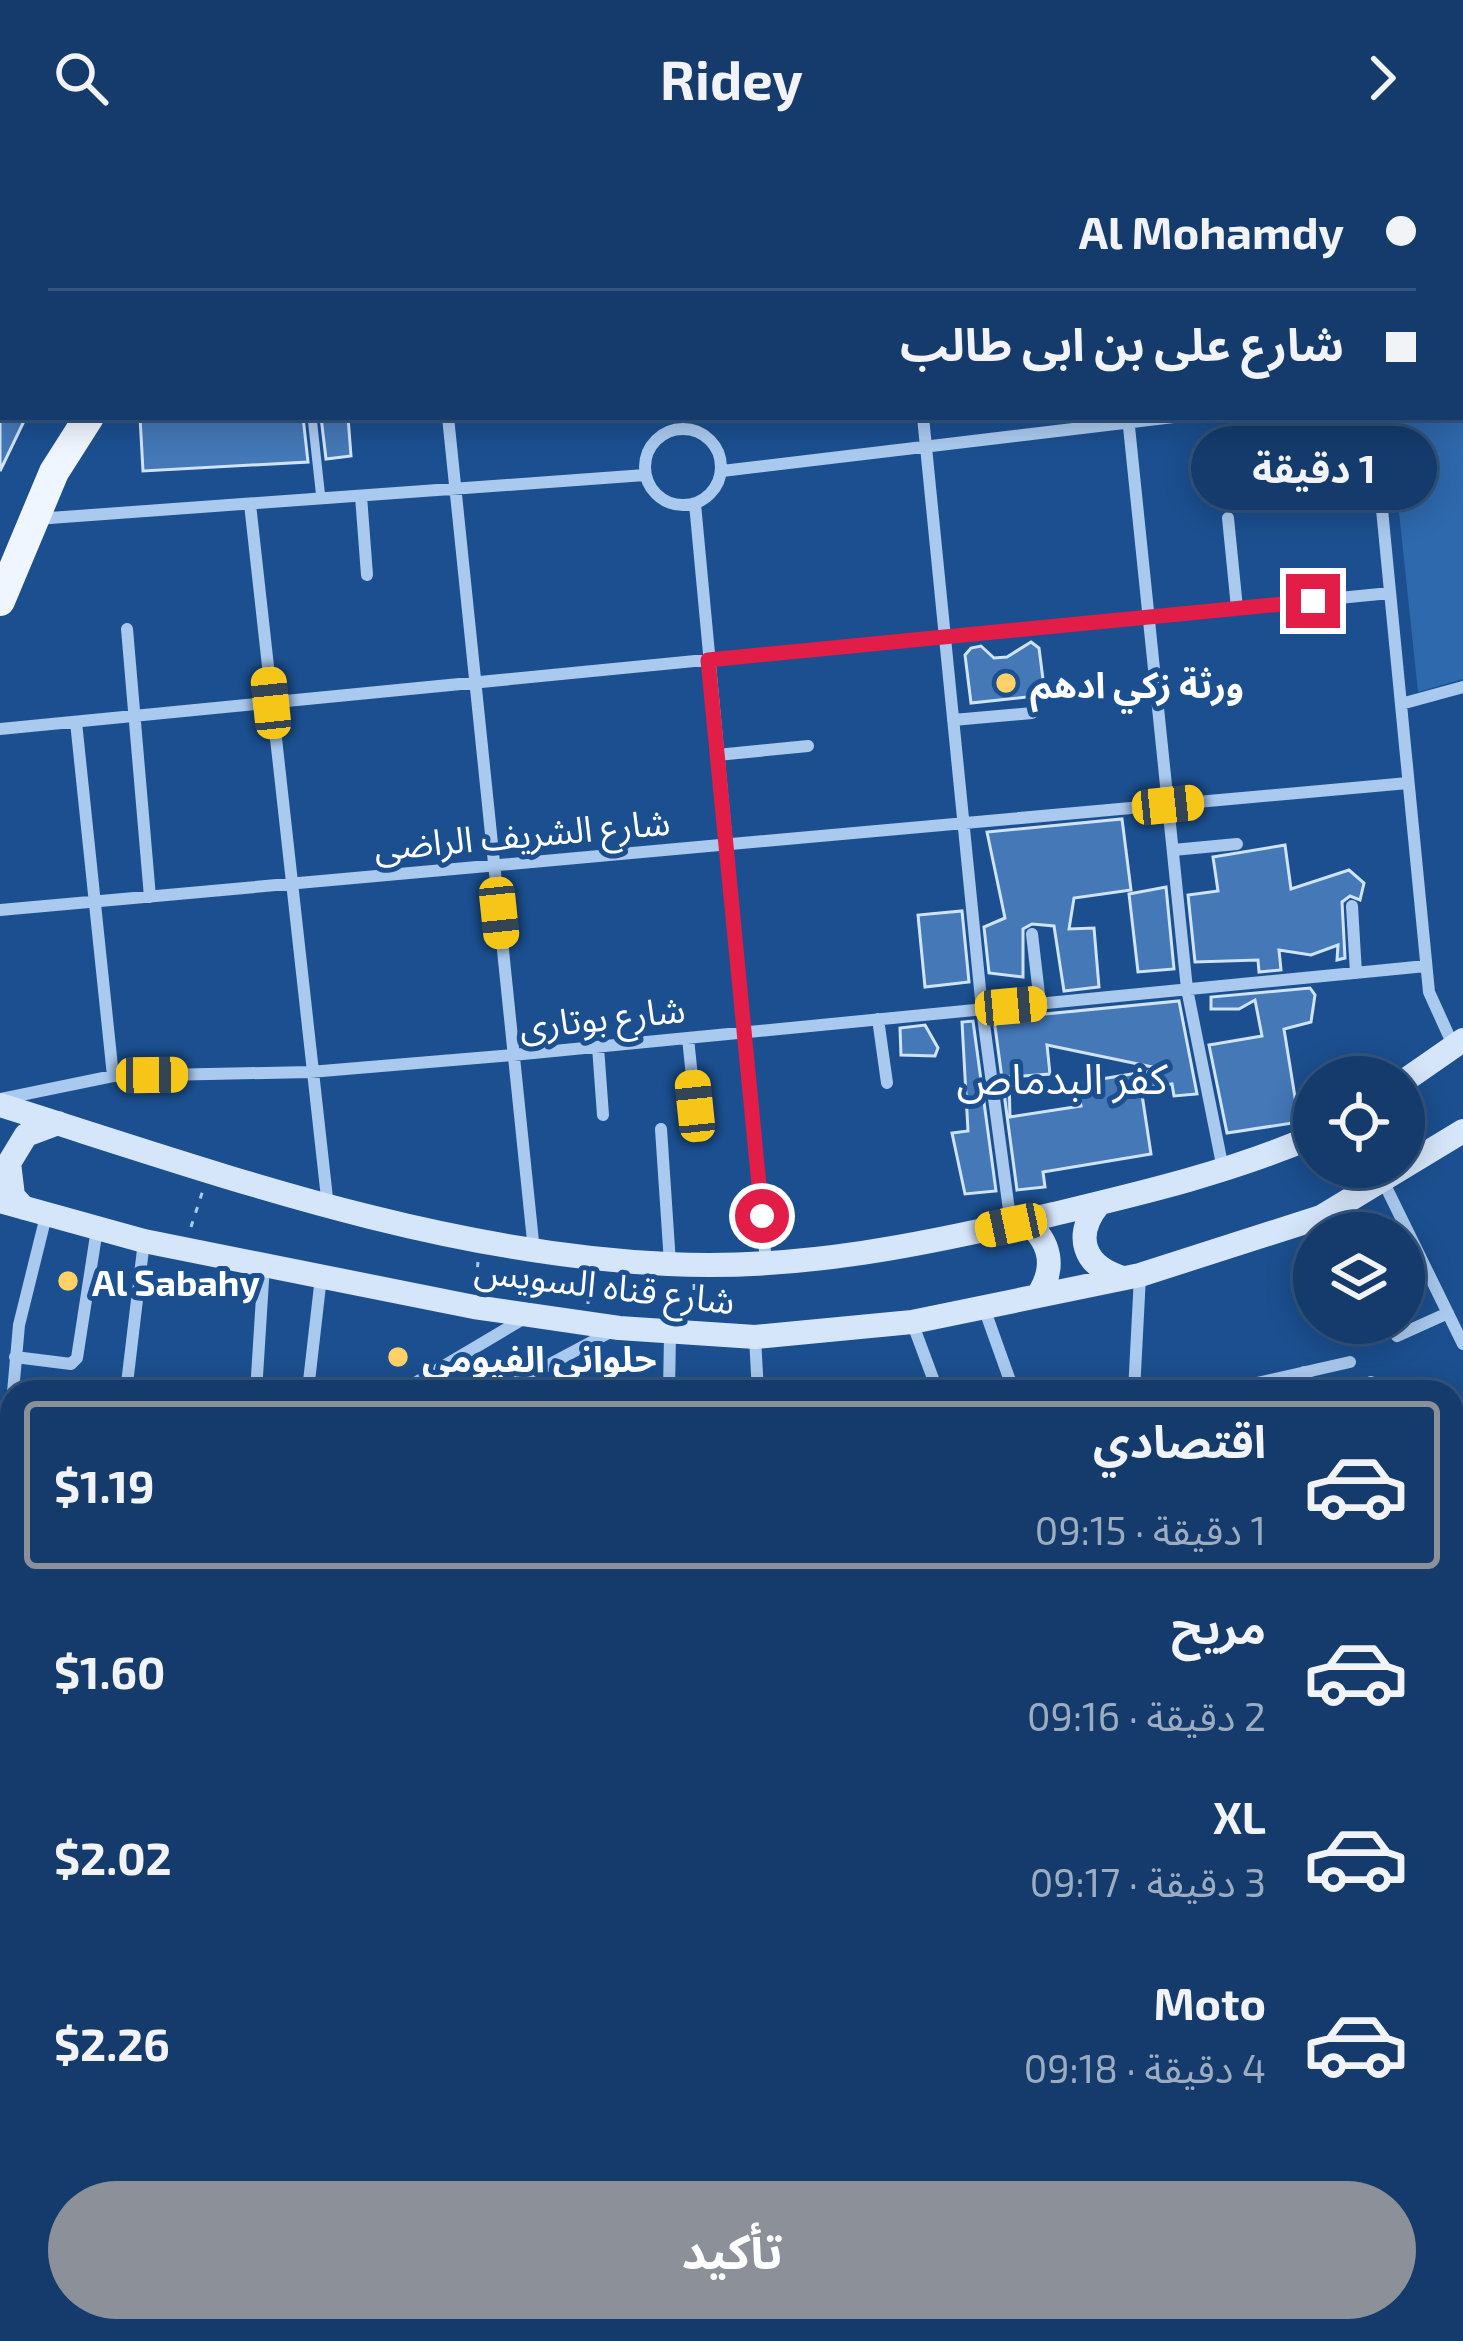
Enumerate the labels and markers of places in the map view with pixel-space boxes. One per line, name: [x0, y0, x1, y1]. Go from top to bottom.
place label: ورثة زكي ادهم: [1030, 662, 1244, 714]
marker: ورثة زكي ادهم: [993, 670, 1019, 696]
place label: Al Sabahy: [92, 1260, 260, 1304]
marker: Al Sabahy: [55, 1268, 81, 1294]
place label: حلوانى الفيومى: [422, 1336, 657, 1381]
marker: حلوانى الفيومى: [385, 1344, 411, 1370]

